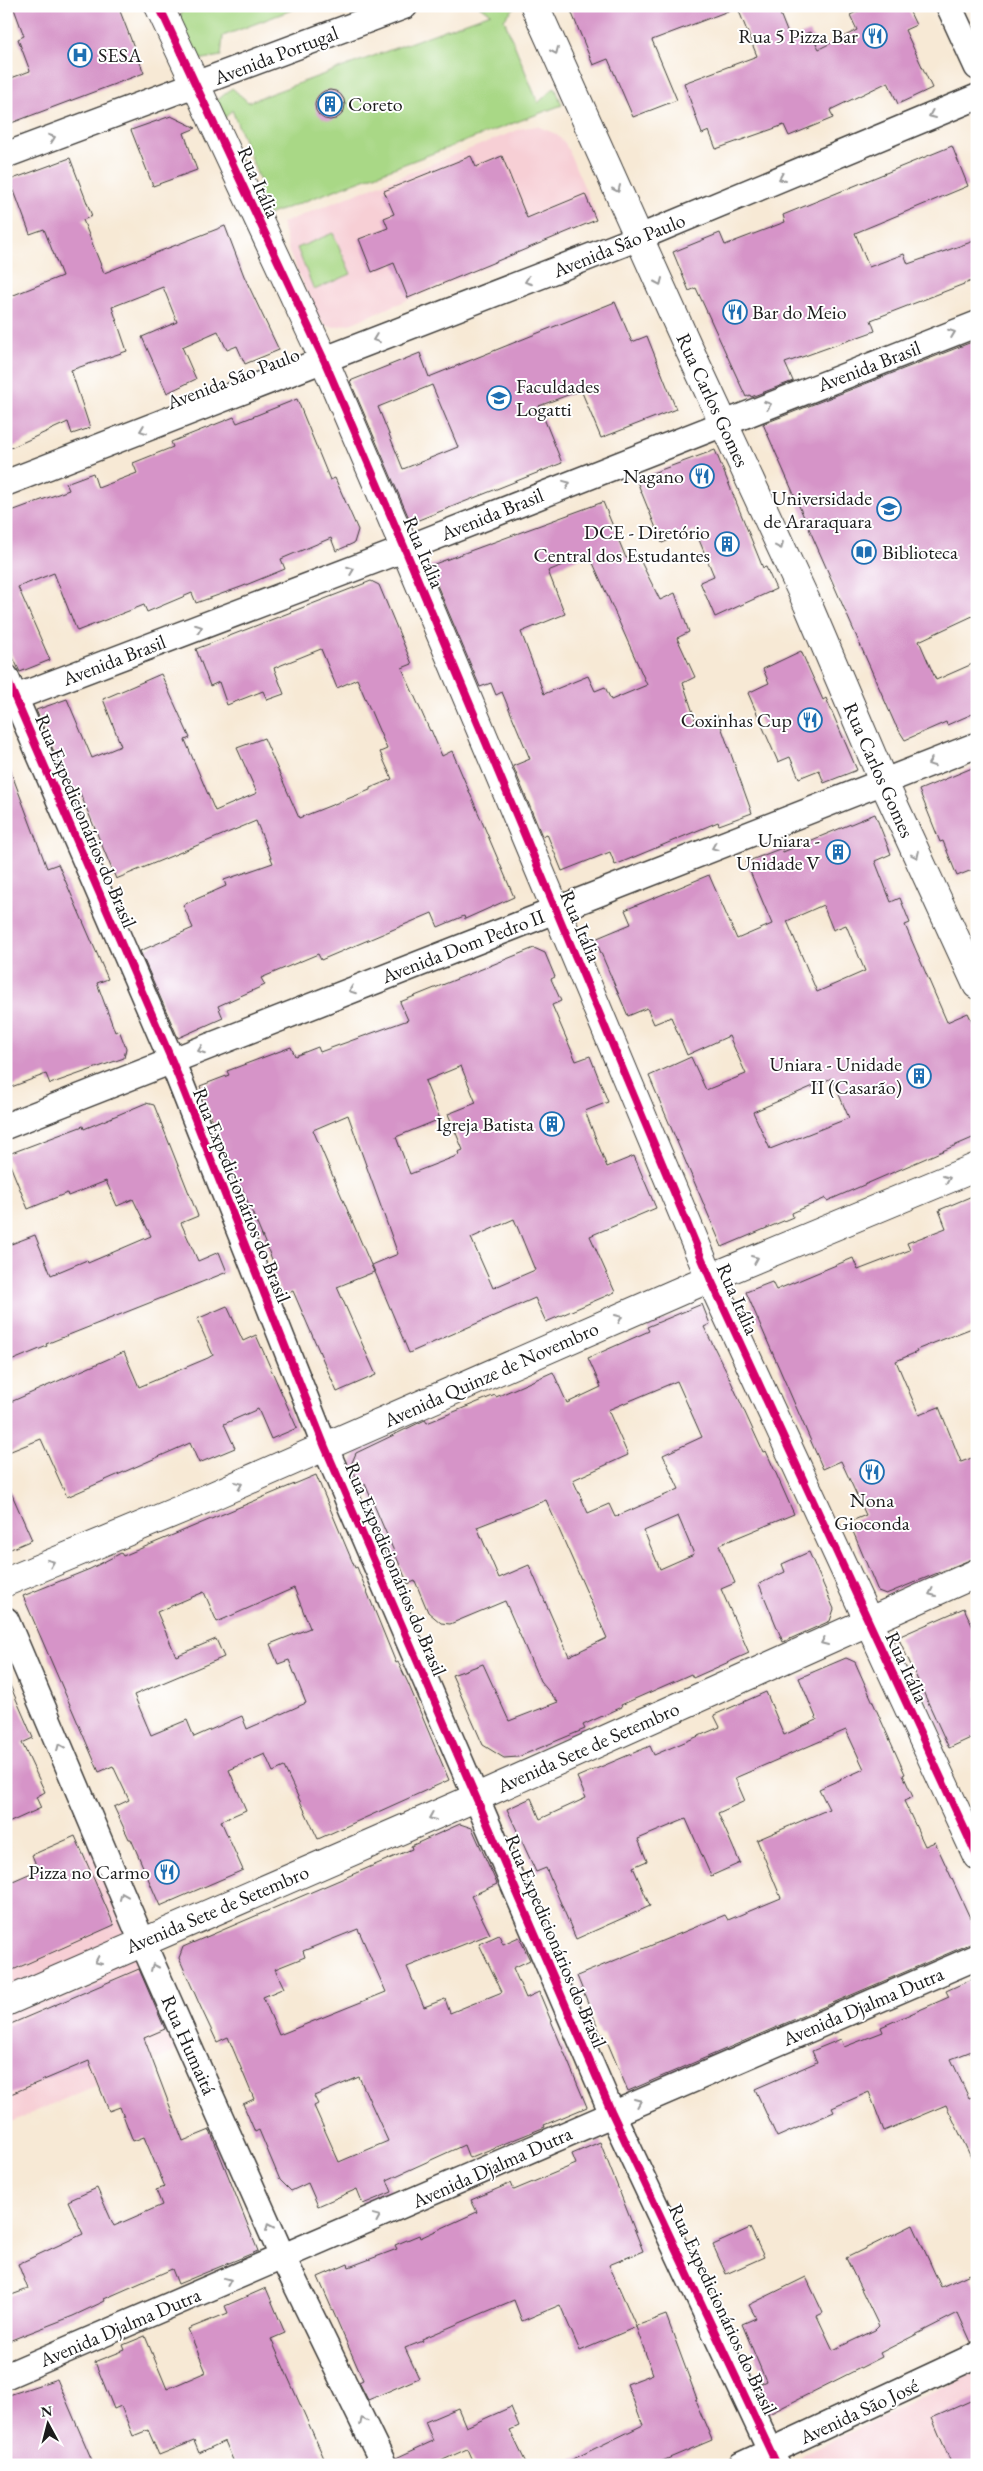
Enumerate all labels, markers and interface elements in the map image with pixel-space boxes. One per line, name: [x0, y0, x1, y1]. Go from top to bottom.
street label: Avenida Portugal: [209, 19, 342, 91]
place label: Rua 5 Pizza Bar: [738, 23, 858, 49]
restaurant icon: Rua 5 Pizza Bar: [862, 23, 888, 49]
hospital icon: SESA: [67, 42, 93, 68]
place label: SESA: [98, 42, 142, 68]
one-way arrow: [549, 46, 560, 55]
building icon: Coreto: [317, 91, 343, 117]
place label: Coreto: [348, 91, 403, 117]
one-way arrow: [928, 109, 937, 120]
one-way arrow: [47, 134, 56, 144]
street label: Rua Itália: [232, 142, 286, 222]
one-way arrow: [778, 172, 787, 182]
one-way arrow: [610, 184, 621, 193]
street label: Avenida São Paulo: [548, 207, 689, 284]
one-way arrow: [524, 275, 532, 285]
one-way arrow: [652, 277, 663, 286]
restaurant icon: Bar do Meio: [722, 299, 748, 325]
place label: Bar do Meio: [752, 299, 847, 325]
street label: Rua Carlos Gomes: [671, 329, 755, 471]
one-way arrow: [948, 329, 956, 339]
one-way arrow: [372, 333, 381, 343]
street label: Avenida Brasil: [813, 334, 925, 398]
street label: Avenida São Paulo: [162, 341, 303, 416]
place label: Faculdades Logatti: [516, 373, 600, 422]
school or university icon: Faculdades Logatti: [486, 385, 512, 411]
one-way arrow: [764, 400, 772, 410]
one-way arrow: [139, 424, 148, 434]
place label: Nagano: [623, 463, 684, 489]
restaurant icon: Nagano: [689, 463, 715, 489]
one-way arrow: [562, 480, 571, 491]
street label: Avenida Brasil: [436, 482, 547, 547]
place label: Universidade de Araraquara: [763, 485, 872, 534]
school or university icon: Universidade de Araraquara: [876, 496, 902, 522]
street label: Rua Itália: [397, 512, 451, 592]
place label: DCE - Diretório Central dos Estudantes: [533, 519, 710, 568]
building icon: DCE - Diretório Central dos Estudantes: [714, 531, 740, 557]
library icon: Biblioteca: [851, 539, 877, 565]
place label: Biblioteca: [882, 539, 958, 565]
one-way arrow: [774, 541, 785, 550]
one-way arrow: [346, 566, 354, 576]
one-way arrow: [194, 624, 203, 634]
street label: Avenida Brasil: [58, 628, 170, 692]
street label: Rua Carlos Gomes: [838, 698, 920, 842]
place label: Coxinhas Cup: [681, 707, 792, 733]
restaurant icon: Coxinhas Cup: [797, 707, 823, 733]
street label: Rua Expedicionários do Brasil: [29, 710, 143, 932]
one-way arrow: [928, 757, 936, 767]
place label: Uniara - Unidade V: [736, 827, 821, 876]
building icon: Uniara - Unidade V: [825, 839, 851, 865]
one-way arrow: [711, 841, 720, 852]
one-way arrow: [910, 850, 921, 859]
street label: Rua Itália: [554, 886, 608, 966]
street label: Avenida Dom Pedro II: [377, 903, 548, 989]
one-way arrow: [348, 984, 357, 994]
one-way arrow: [197, 1043, 206, 1054]
place label: Uniara - Unidade II (Casarão): [769, 1051, 902, 1100]
building icon: Uniara - Unidade II (Casarão): [906, 1063, 932, 1089]
street label: Rua Expedicionários do Brasil: [187, 1084, 297, 1307]
place label: Igreja Batista: [436, 1111, 534, 1137]
building icon: Igreja Batista: [539, 1111, 565, 1137]
one-way arrow: [943, 1175, 951, 1185]
one-way arrow: [750, 1255, 759, 1266]
street label: Rua Itália: [711, 1259, 765, 1339]
one-way arrow: [614, 1314, 623, 1324]
street label: Avenida Quinze de Novembro: [379, 1315, 603, 1434]
street label: Rua Expedicionários do Brasil: [339, 1458, 453, 1680]
restaurant icon: Nona Gioconda: [859, 1459, 885, 1485]
one-way arrow: [234, 1480, 243, 1491]
place label: Nona Gioconda: [834, 1487, 910, 1536]
one-way arrow: [46, 1559, 55, 1570]
one-way arrow: [928, 1587, 937, 1597]
street label: Rua Itália: [879, 1627, 935, 1707]
one-way arrow: [820, 1635, 829, 1646]
street label: Avenida Sete de Setembro: [492, 1695, 683, 1799]
one-way arrow: [56, 1743, 66, 1752]
one-way arrow: [428, 1810, 437, 1821]
street label: Rua Expedicionários do Brasil: [499, 1830, 613, 2052]
place label: Pizza no Carmo: [28, 1859, 150, 1885]
street label: Avenida Sete de Setembro: [120, 1859, 313, 1960]
restaurant icon: Pizza no Carmo: [154, 1859, 180, 1885]
one-way arrow: [119, 1892, 130, 1901]
one-way arrow: [94, 1955, 103, 1966]
street label: Avenida Djalma Dutra: [778, 1960, 948, 2052]
one-way arrow: [149, 1963, 160, 1972]
street label: Rua Humaitá: [156, 1991, 222, 2099]
one-way arrow: [633, 2098, 642, 2108]
street label: Avenida Djalma Dutra: [407, 2120, 576, 2214]
street label: Rua Expedicionários do Brasil: [663, 2199, 783, 2419]
one-way arrow: [372, 2212, 381, 2223]
one-way arrow: [265, 2223, 276, 2232]
one-way arrow: [223, 2277, 232, 2288]
street label: Avenida Djalma Dutra: [35, 2281, 205, 2373]
street label: Avenida São José: [795, 2372, 923, 2450]
north arrow: [22, 2398, 72, 2448]
text: N: [40, 2401, 54, 2421]
one-way arrow: [359, 2417, 369, 2426]

